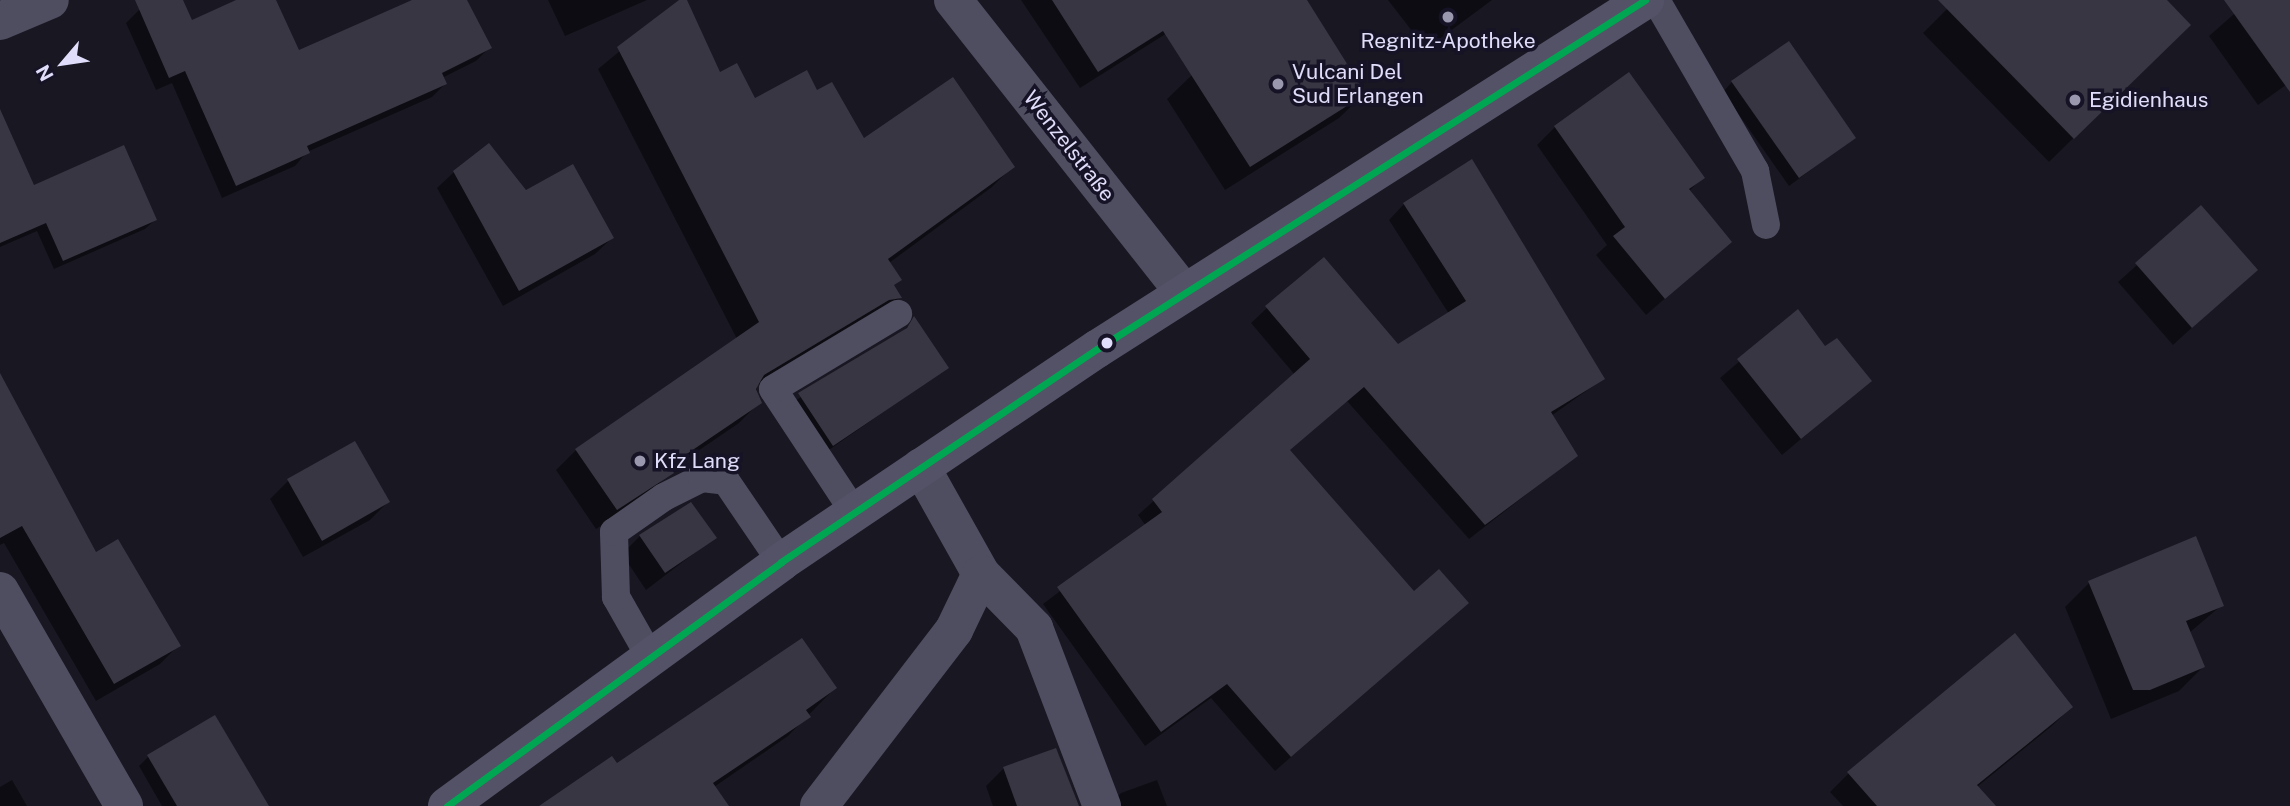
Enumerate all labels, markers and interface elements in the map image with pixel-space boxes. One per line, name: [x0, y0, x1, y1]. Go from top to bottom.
marker: Regnitz-Apotheke: [1440, 9, 1456, 25]
north arrow: [28, 28, 98, 98]
place label: Regnitz-Apotheke: [1360, 28, 1536, 54]
place label: Vulcani Del Sud Erlangen: [1292, 59, 1424, 109]
text: N: [31, 61, 58, 85]
marker: Vulcani Del Sud Erlangen: [1270, 76, 1286, 92]
street label: Wenzelstraße: [1018, 86, 1120, 206]
place label: Egidienhaus: [2089, 87, 2208, 113]
marker: Egidienhaus: [2067, 92, 2083, 108]
unlabelled marker: [1100, 336, 1114, 350]
place label: Kfz Lang: [654, 448, 740, 474]
marker: Kfz Lang: [632, 453, 648, 469]

